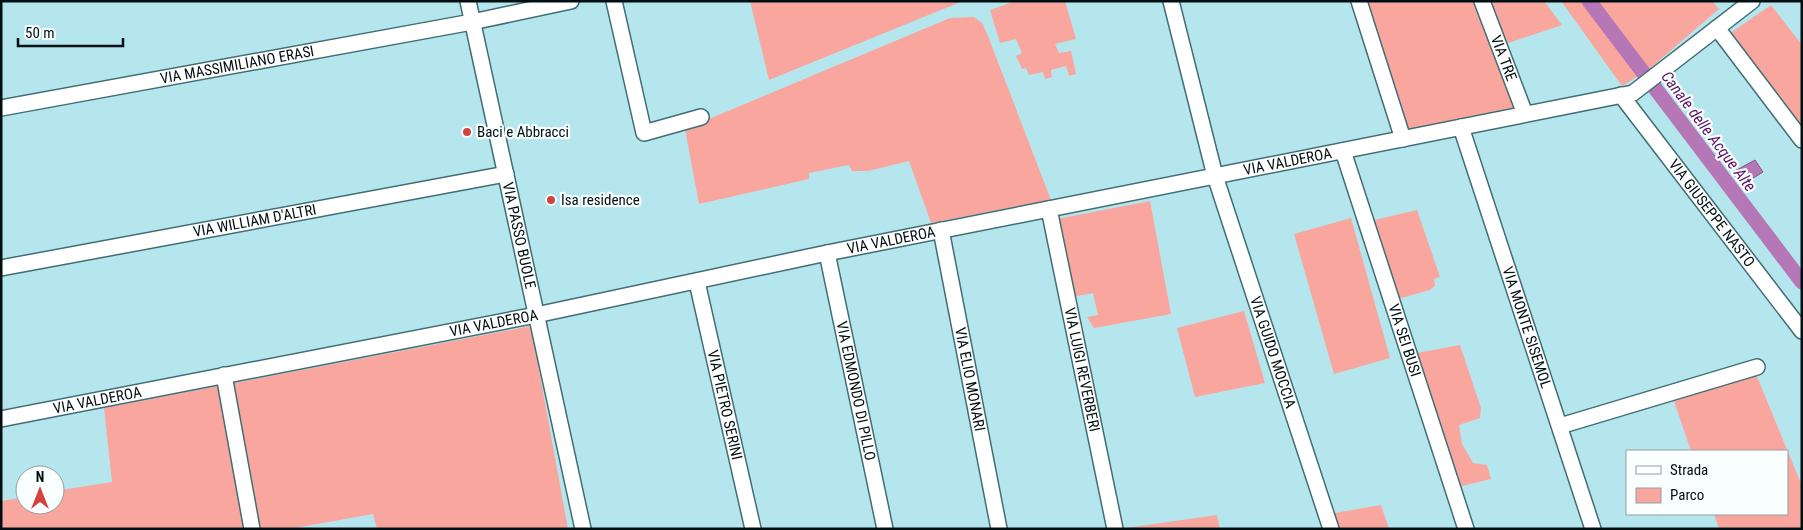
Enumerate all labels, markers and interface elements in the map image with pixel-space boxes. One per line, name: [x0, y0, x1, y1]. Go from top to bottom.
scale bar: [18, 15, 122, 47]
text: 50 m: [25, 24, 55, 42]
street label: VIA TRE: [1487, 33, 1521, 83]
street label: VIA MASSIMILIANO ERASI: [159, 42, 315, 88]
water label: Canale delle Acque Alte: [1657, 68, 1760, 195]
place label: Baci e Abbracci: [477, 123, 569, 141]
marker: Baci e Abbracci: [461, 126, 473, 138]
street label: VIA VALDEROA: [1242, 144, 1334, 179]
street label: VIA GIUSEPPE NASTO: [1665, 156, 1759, 271]
street label: VIA PASSO BUOLE: [499, 180, 539, 291]
place label: Isa residence: [561, 191, 640, 209]
marker: Isa residence: [545, 194, 557, 206]
street label: VIA WILLIAM D'ALTRI: [192, 201, 318, 241]
street label: VIA VALDEROA: [846, 223, 937, 258]
street label: VIA MONTE SISEMOL: [1498, 264, 1555, 391]
street label: VIA GUIDO MOCCIA: [1246, 294, 1300, 411]
street label: VIA SEI BUSI: [1384, 302, 1425, 379]
street label: VIA VALDEROA: [448, 306, 540, 341]
street label: VIA LUIGI REVERBERI: [1061, 306, 1104, 433]
street label: VIA EDMONDO DI PILLO: [833, 320, 879, 462]
street label: VIA ELIO MONARI: [951, 326, 989, 433]
street label: VIA PIETRO SERINI: [704, 348, 746, 462]
street label: VIA VALDEROA: [52, 383, 143, 418]
legend: [1626, 450, 1788, 515]
text: Strada: [1670, 461, 1708, 479]
north arrow: [15, 465, 65, 515]
text: N: [36, 469, 44, 485]
text: Parco: [1670, 486, 1704, 504]

